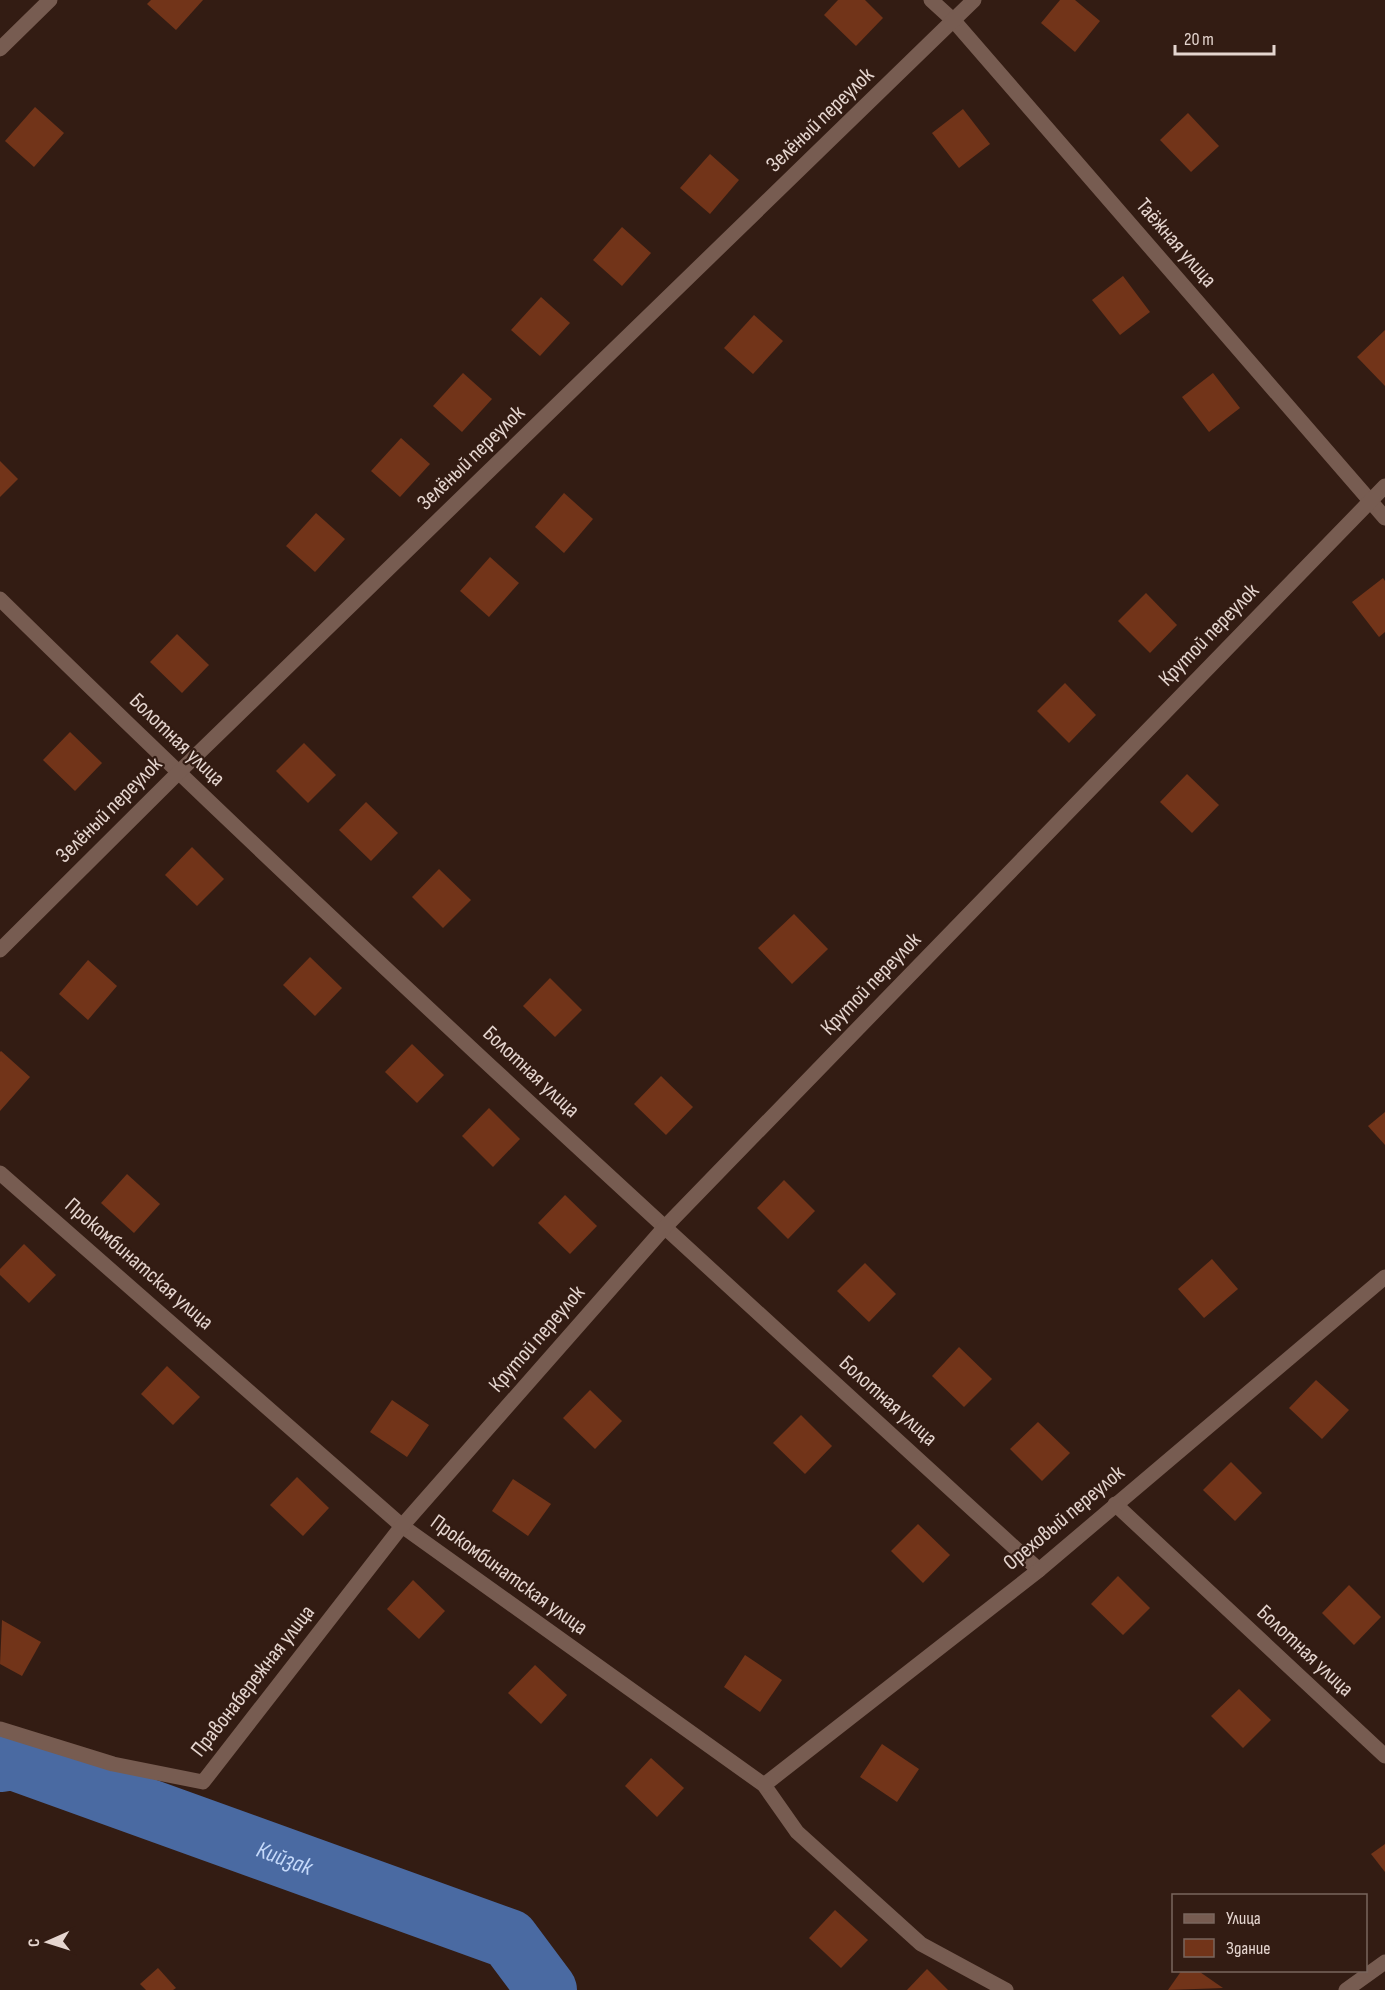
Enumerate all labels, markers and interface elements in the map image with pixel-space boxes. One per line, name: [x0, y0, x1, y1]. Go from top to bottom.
scale bar: [1175, 18, 1274, 56]
text: 20 m: [1184, 29, 1214, 50]
street label: Зелёный переулок: [761, 61, 880, 178]
street label: Таёжная улица: [1130, 193, 1222, 293]
street label: Зелёный переулок: [412, 399, 531, 516]
street label: Крутой переулок: [1153, 577, 1265, 692]
street label: Болотная улица: [124, 688, 230, 792]
street label: Зелёный переулок: [50, 751, 168, 869]
street label: Крутой переулок: [815, 926, 927, 1041]
street label: Болотная улица: [477, 1020, 585, 1124]
street label: Прокомбинатская улица: [59, 1192, 219, 1336]
street label: Крутой переулок: [483, 1279, 591, 1398]
street label: Болотная улица: [833, 1350, 943, 1452]
street label: Ореховый переулок: [998, 1459, 1131, 1576]
street label: Прокомбинатская улица: [425, 1509, 593, 1641]
street label: Болотная улица: [1251, 1599, 1359, 1703]
street label: Правонабережная улица: [185, 1600, 321, 1762]
water label: Кийзак: [253, 1835, 318, 1882]
legend: [1172, 1894, 1367, 1972]
text: Улица: [1226, 1908, 1261, 1929]
north arrow: [18, 1912, 78, 1972]
text: С: [25, 1938, 44, 1947]
text: Здание: [1226, 1938, 1271, 1959]

